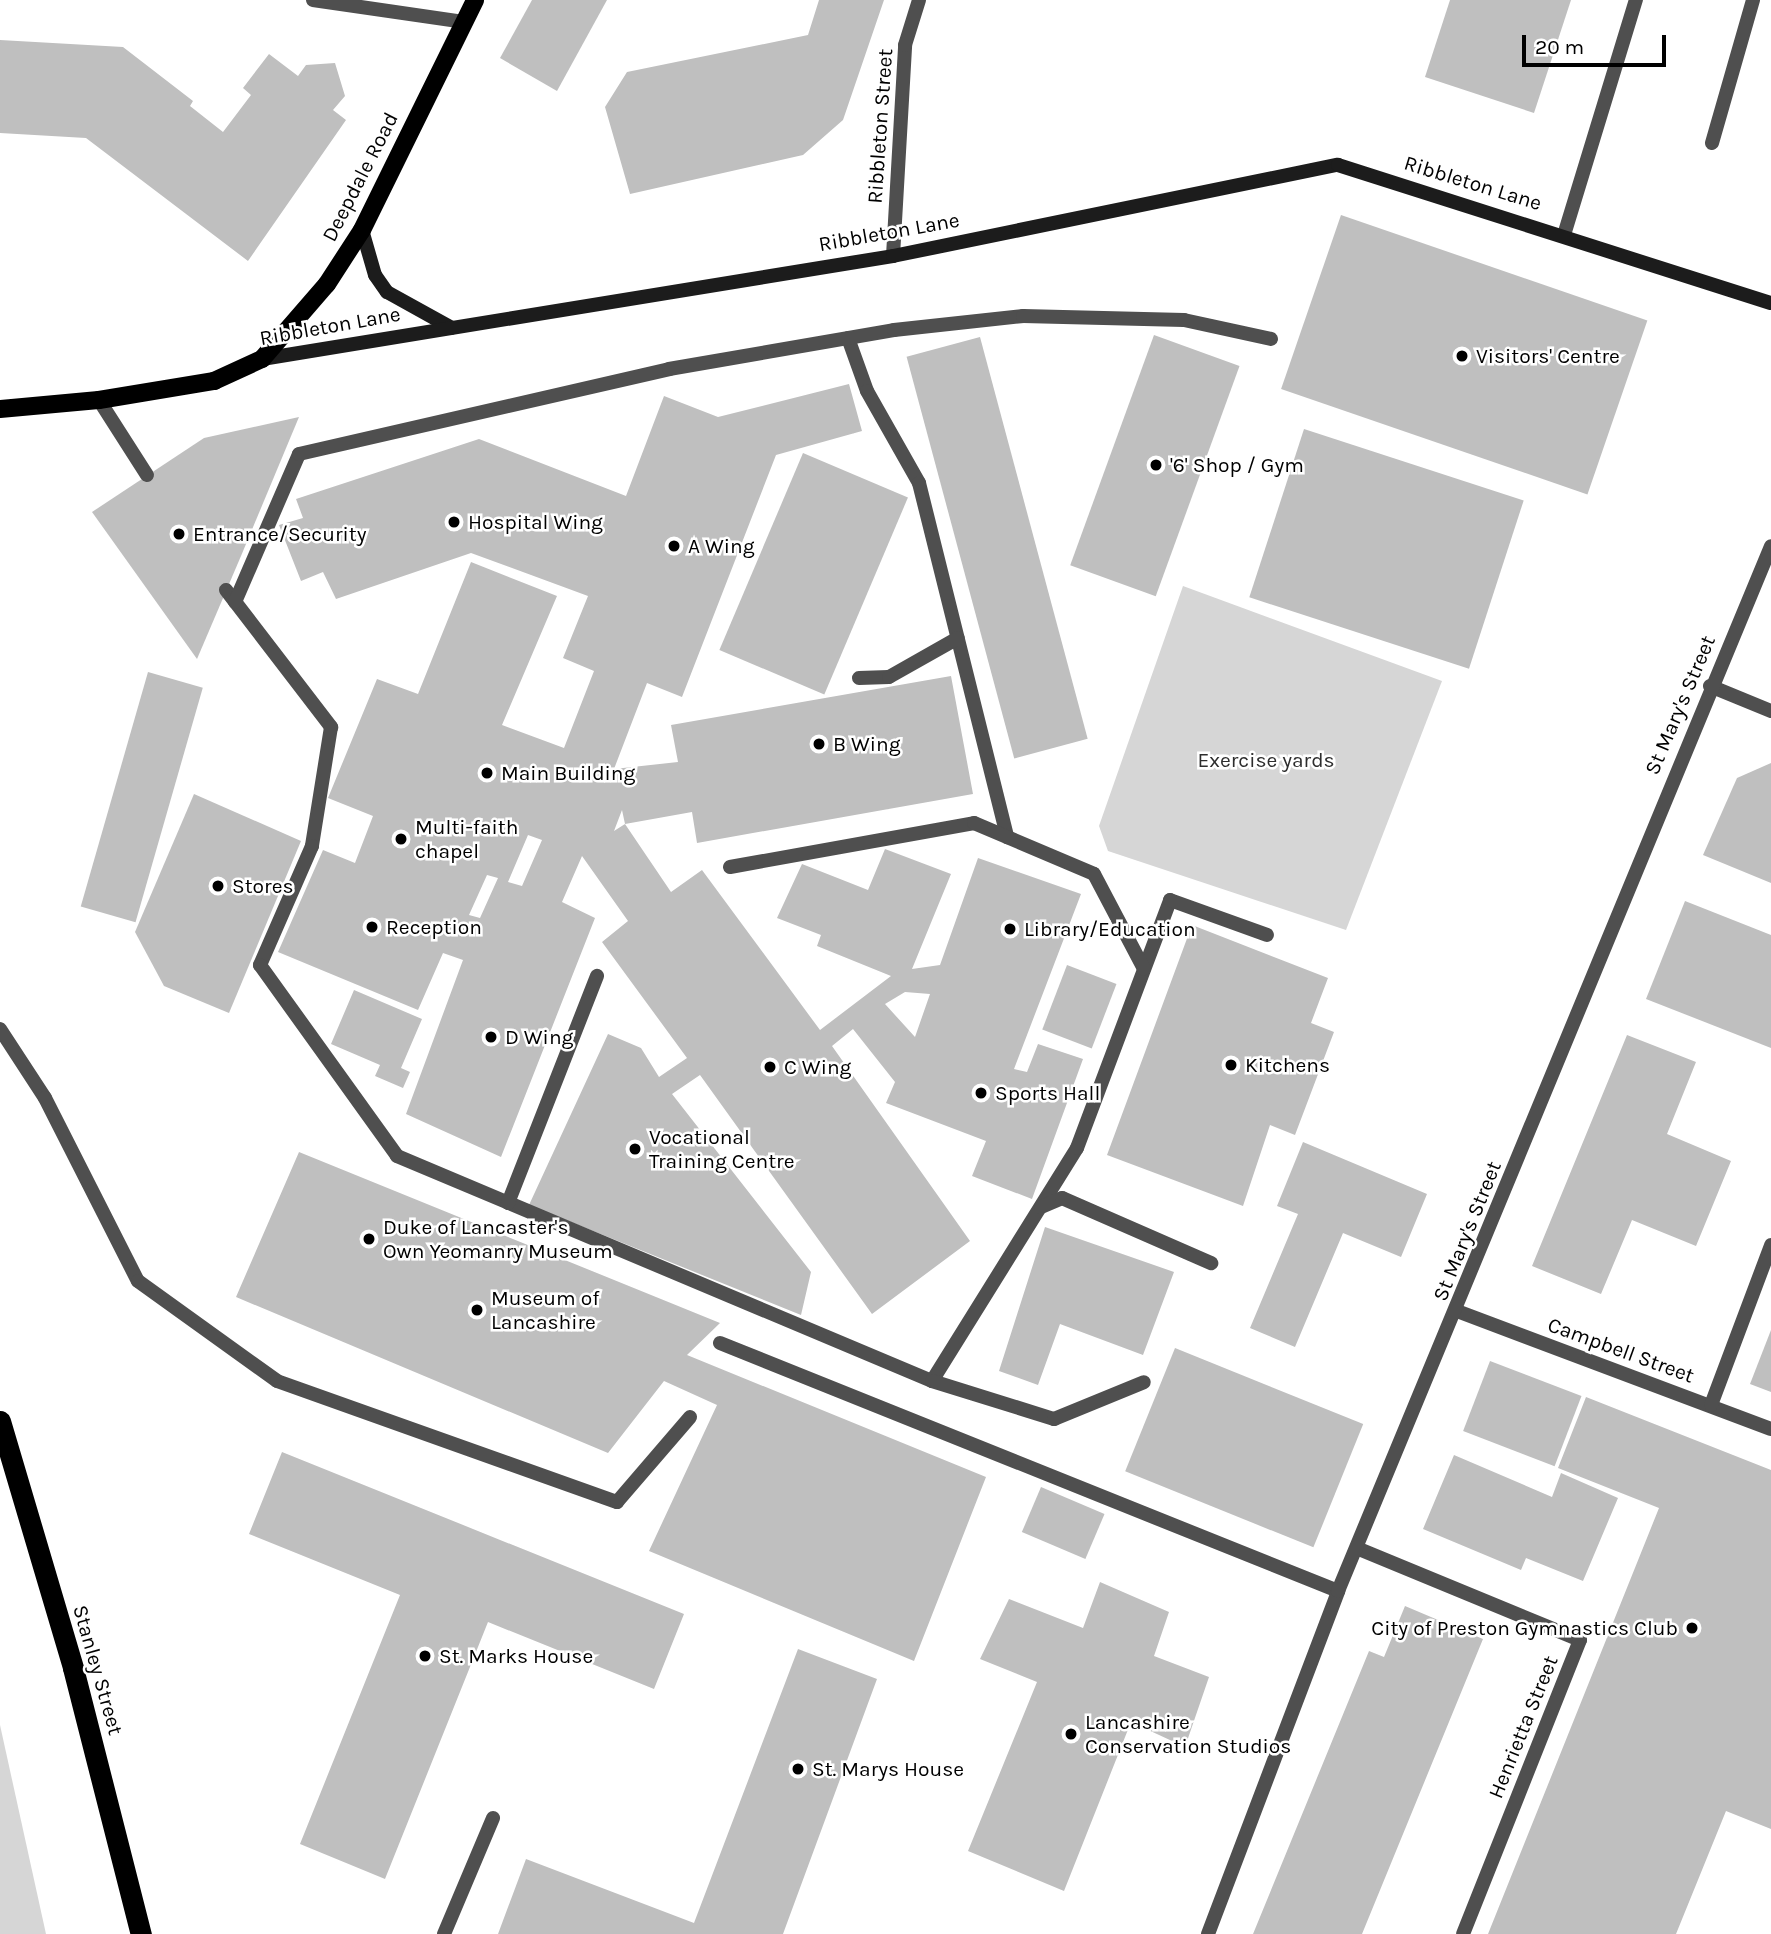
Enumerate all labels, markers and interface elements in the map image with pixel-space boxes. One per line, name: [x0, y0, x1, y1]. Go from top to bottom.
scale bar: [1526, 21, 1670, 65]
text: 20 m: [1535, 35, 1584, 59]
street label: Ribbleton Street: [862, 48, 898, 204]
street label: Deepdale Road: [317, 108, 403, 246]
street label: Ribbleton Lane: [1401, 150, 1545, 216]
street label: Ribbleton Lane: [817, 207, 961, 257]
street label: Ribbleton Lane: [258, 301, 402, 351]
place label: Visitors' Centre: [1476, 343, 1620, 369]
marker: Visitors' Centre: [1454, 348, 1470, 364]
place label: '6' Shop / Gym: [1170, 452, 1304, 478]
marker: '6' Shop / Gym: [1148, 457, 1164, 473]
place label: Hospital Wing: [468, 509, 603, 535]
marker: Hospital Wing: [446, 514, 462, 530]
place label: Entrance/Security: [193, 521, 366, 547]
marker: Entrance/Security: [171, 526, 187, 542]
place label: A Wing: [688, 533, 755, 559]
marker: A Wing: [666, 538, 682, 554]
street label: St Mary's Street: [1639, 632, 1721, 778]
place label: B Wing: [833, 731, 901, 757]
marker: B Wing: [811, 736, 827, 752]
park label: Exercise yards: [1197, 747, 1335, 773]
place label: Main Building: [501, 760, 635, 786]
marker: Main Building: [479, 765, 495, 781]
place label: Multi-faith chapel: [415, 814, 518, 864]
marker: Multi-faith chapel: [393, 831, 409, 847]
place label: Stores: [232, 873, 293, 899]
marker: Stores: [210, 878, 226, 894]
place label: Reception: [386, 914, 482, 940]
place label: Library/Education: [1024, 916, 1196, 942]
marker: Reception: [364, 919, 380, 935]
marker: Library/Education: [1002, 921, 1018, 937]
place label: D Wing: [505, 1024, 573, 1050]
marker: D Wing: [483, 1029, 499, 1045]
place label: Kitchens: [1245, 1052, 1330, 1078]
place label: C Wing: [784, 1054, 851, 1080]
marker: Kitchens: [1223, 1057, 1239, 1073]
marker: C Wing: [762, 1059, 778, 1075]
place label: Sports Hall: [995, 1080, 1100, 1106]
marker: Sports Hall: [973, 1085, 989, 1101]
place label: Vocational Training Centre: [649, 1124, 794, 1174]
marker: Vocational Training Centre: [627, 1141, 643, 1157]
street label: St Mary's Street: [1427, 1157, 1507, 1305]
place label: Duke of Lancaster's Own Yeomanry Museum: [383, 1214, 613, 1264]
marker: Duke of Lancaster's Own Yeomanry Museum: [361, 1231, 377, 1247]
place label: Museum of Lancashire: [491, 1285, 599, 1335]
marker: Museum of Lancashire: [469, 1302, 485, 1318]
street label: Campbell Street: [1544, 1312, 1698, 1388]
street label: Stanley Street: [67, 1602, 129, 1738]
place label: City of Preston Gymnastics Club: [1371, 1615, 1678, 1641]
marker: City of Preston Gymnastics Club: [1684, 1620, 1700, 1636]
place label: St. Marks House: [439, 1643, 593, 1669]
marker: St. Marks House: [417, 1648, 433, 1664]
street label: Henrietta Street: [1483, 1652, 1563, 1802]
place label: Lancashire Conservation Studios: [1085, 1709, 1291, 1759]
marker: Lancashire Conservation Studios: [1063, 1726, 1079, 1742]
place label: St. Marys House: [812, 1756, 964, 1782]
marker: St. Marys House: [790, 1761, 806, 1777]

